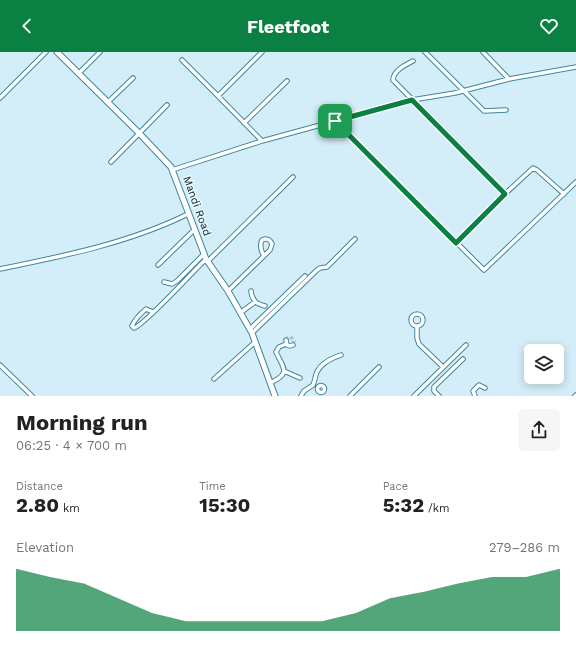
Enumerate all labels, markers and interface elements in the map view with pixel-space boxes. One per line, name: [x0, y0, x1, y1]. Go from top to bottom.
icon: back: [16, 15, 38, 37]
icon: heart: [538, 15, 560, 37]
text: Fleetfoot: [247, 16, 329, 37]
pin: [318, 104, 352, 138]
icon: arrive: [324, 110, 346, 132]
street label: Mandi Road: [180, 174, 214, 238]
map controls: [524, 344, 564, 384]
button: layers: [524, 344, 564, 384]
button: share: [518, 409, 560, 451]
text: Morning run: [16, 410, 148, 435]
text: 06:25 · 4 × 700 m: [16, 438, 127, 453]
text: Distance: [16, 480, 63, 493]
text: Time: [199, 480, 226, 493]
text: Pace: [383, 480, 408, 493]
text: 2.80: [16, 493, 59, 517]
text: 15:30: [199, 493, 250, 517]
text: 5:32: [383, 493, 424, 517]
text: km: [59, 502, 80, 515]
text: /km: [424, 502, 449, 515]
text: Elevation: [16, 540, 74, 555]
text: 279–286 m: [489, 540, 560, 555]

